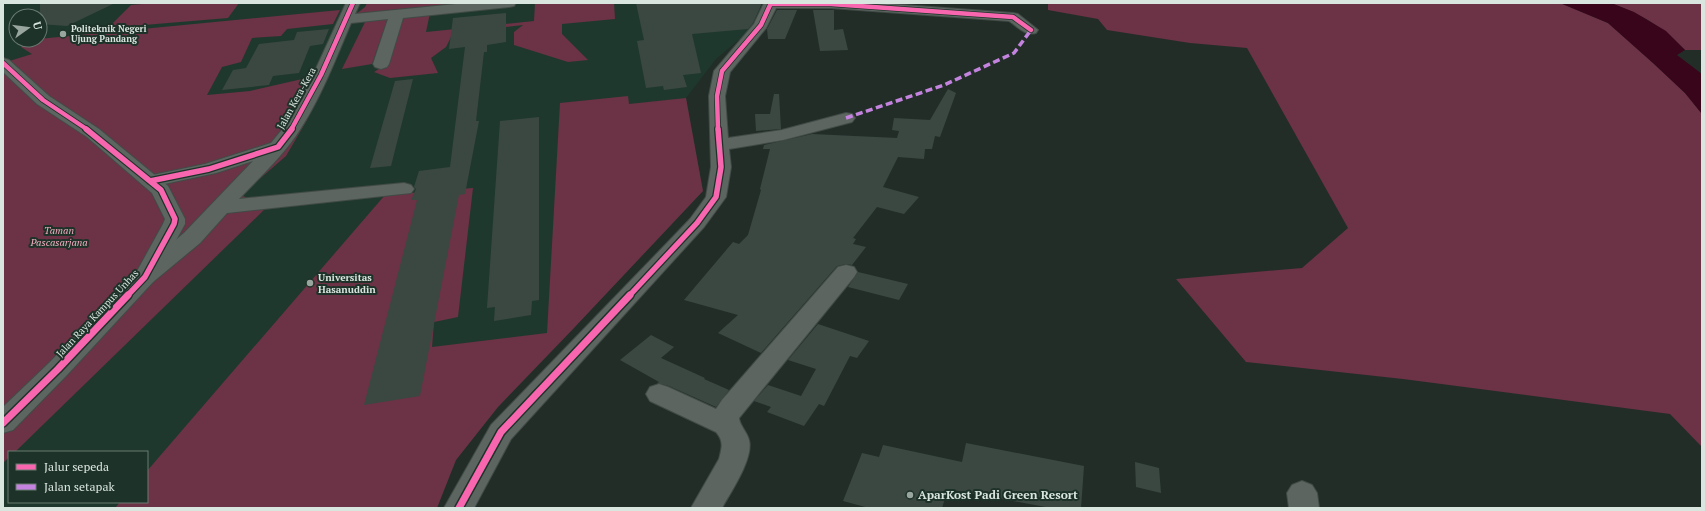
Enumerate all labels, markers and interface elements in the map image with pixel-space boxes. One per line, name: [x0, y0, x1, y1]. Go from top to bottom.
north arrow: [8, 8, 48, 48]
text: U: [30, 20, 45, 31]
place label: Politeknik Negeri Ujung Pandang: [71, 23, 146, 45]
marker: Politeknik Negeri Ujung Pandang: [58, 29, 68, 39]
street label: Jalan Kera-Kera: [274, 65, 319, 132]
park label: Taman Pascasarjana: [29, 224, 88, 249]
street label: Jalan Raya Kampus Unhas: [53, 267, 141, 360]
place label: Universitas Hasanuddin: [318, 271, 376, 296]
marker: Universitas Hasanuddin: [305, 278, 315, 288]
legend: [8, 451, 148, 503]
text: Jalur sepeda: [44, 459, 109, 474]
text: Jalan setapak: [44, 479, 115, 494]
place label: AparKost Padi Green Resort: [918, 487, 1078, 502]
marker: AparKost Padi Green Resort: [905, 490, 915, 500]

